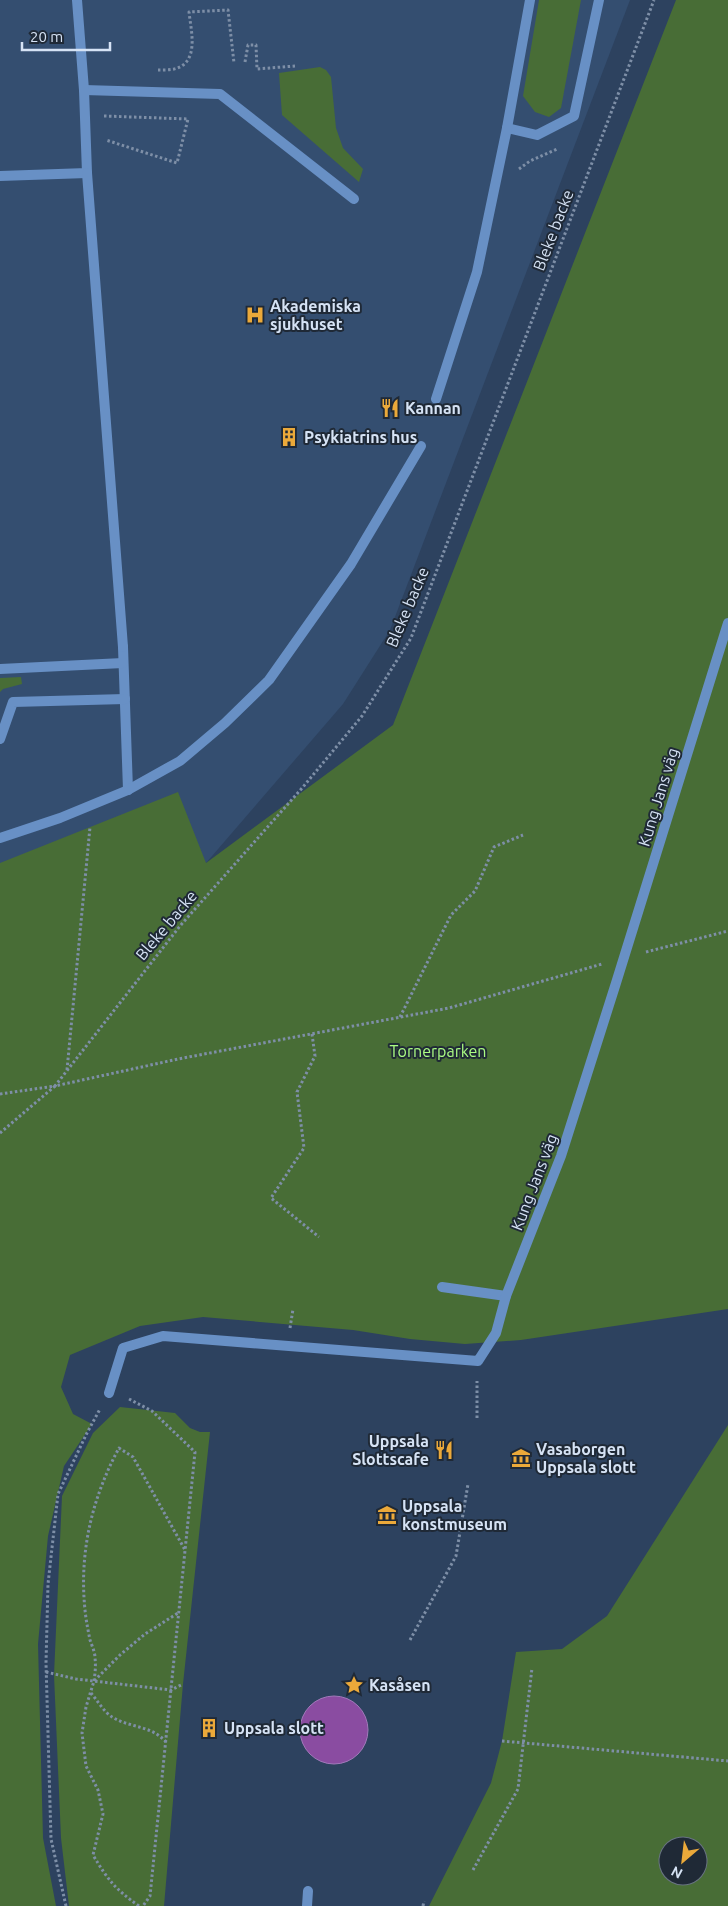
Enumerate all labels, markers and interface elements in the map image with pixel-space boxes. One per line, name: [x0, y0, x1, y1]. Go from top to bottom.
scale bar: [22, 20, 110, 52]
text: 20 m: [30, 28, 63, 45]
street label: Bleke backe: [529, 187, 577, 273]
place label: Akademiska sjukhuset: [270, 297, 361, 333]
hospital icon: Akademiska sjukhuset: [244, 304, 266, 326]
restaurant icon: Kannan: [379, 397, 401, 419]
place label: Kannan: [405, 399, 461, 417]
building icon: Psykiatrins hus: [278, 426, 300, 448]
place label: Psykiatrins hus: [304, 428, 417, 446]
street label: Bleke backe: [382, 564, 432, 650]
street label: Kung Jans väg: [635, 746, 681, 848]
street label: Bleke backe: [132, 887, 200, 963]
park label: Tornerparken: [389, 1042, 487, 1060]
street label: Kung Jans väg: [507, 1131, 561, 1233]
place label: Uppsala Slottscafe: [352, 1432, 429, 1468]
restaurant icon: Uppsala Slottscafe: [433, 1439, 455, 1461]
place label: Vasaborgen Uppsala slott: [536, 1440, 636, 1476]
museum icon: Vasaborgen Uppsala slott: [510, 1447, 532, 1469]
place label: Uppsala konstmuseum: [402, 1497, 507, 1533]
museum icon: Uppsala konstmuseum: [376, 1504, 398, 1526]
place icon: Kasåsen: [343, 1674, 365, 1696]
place label: Kasåsen: [369, 1676, 431, 1694]
building icon: Uppsala slott: [198, 1717, 220, 1739]
place label: Uppsala slott: [224, 1719, 324, 1737]
north arrow: [658, 1836, 708, 1886]
text: N: [669, 1863, 685, 1882]

